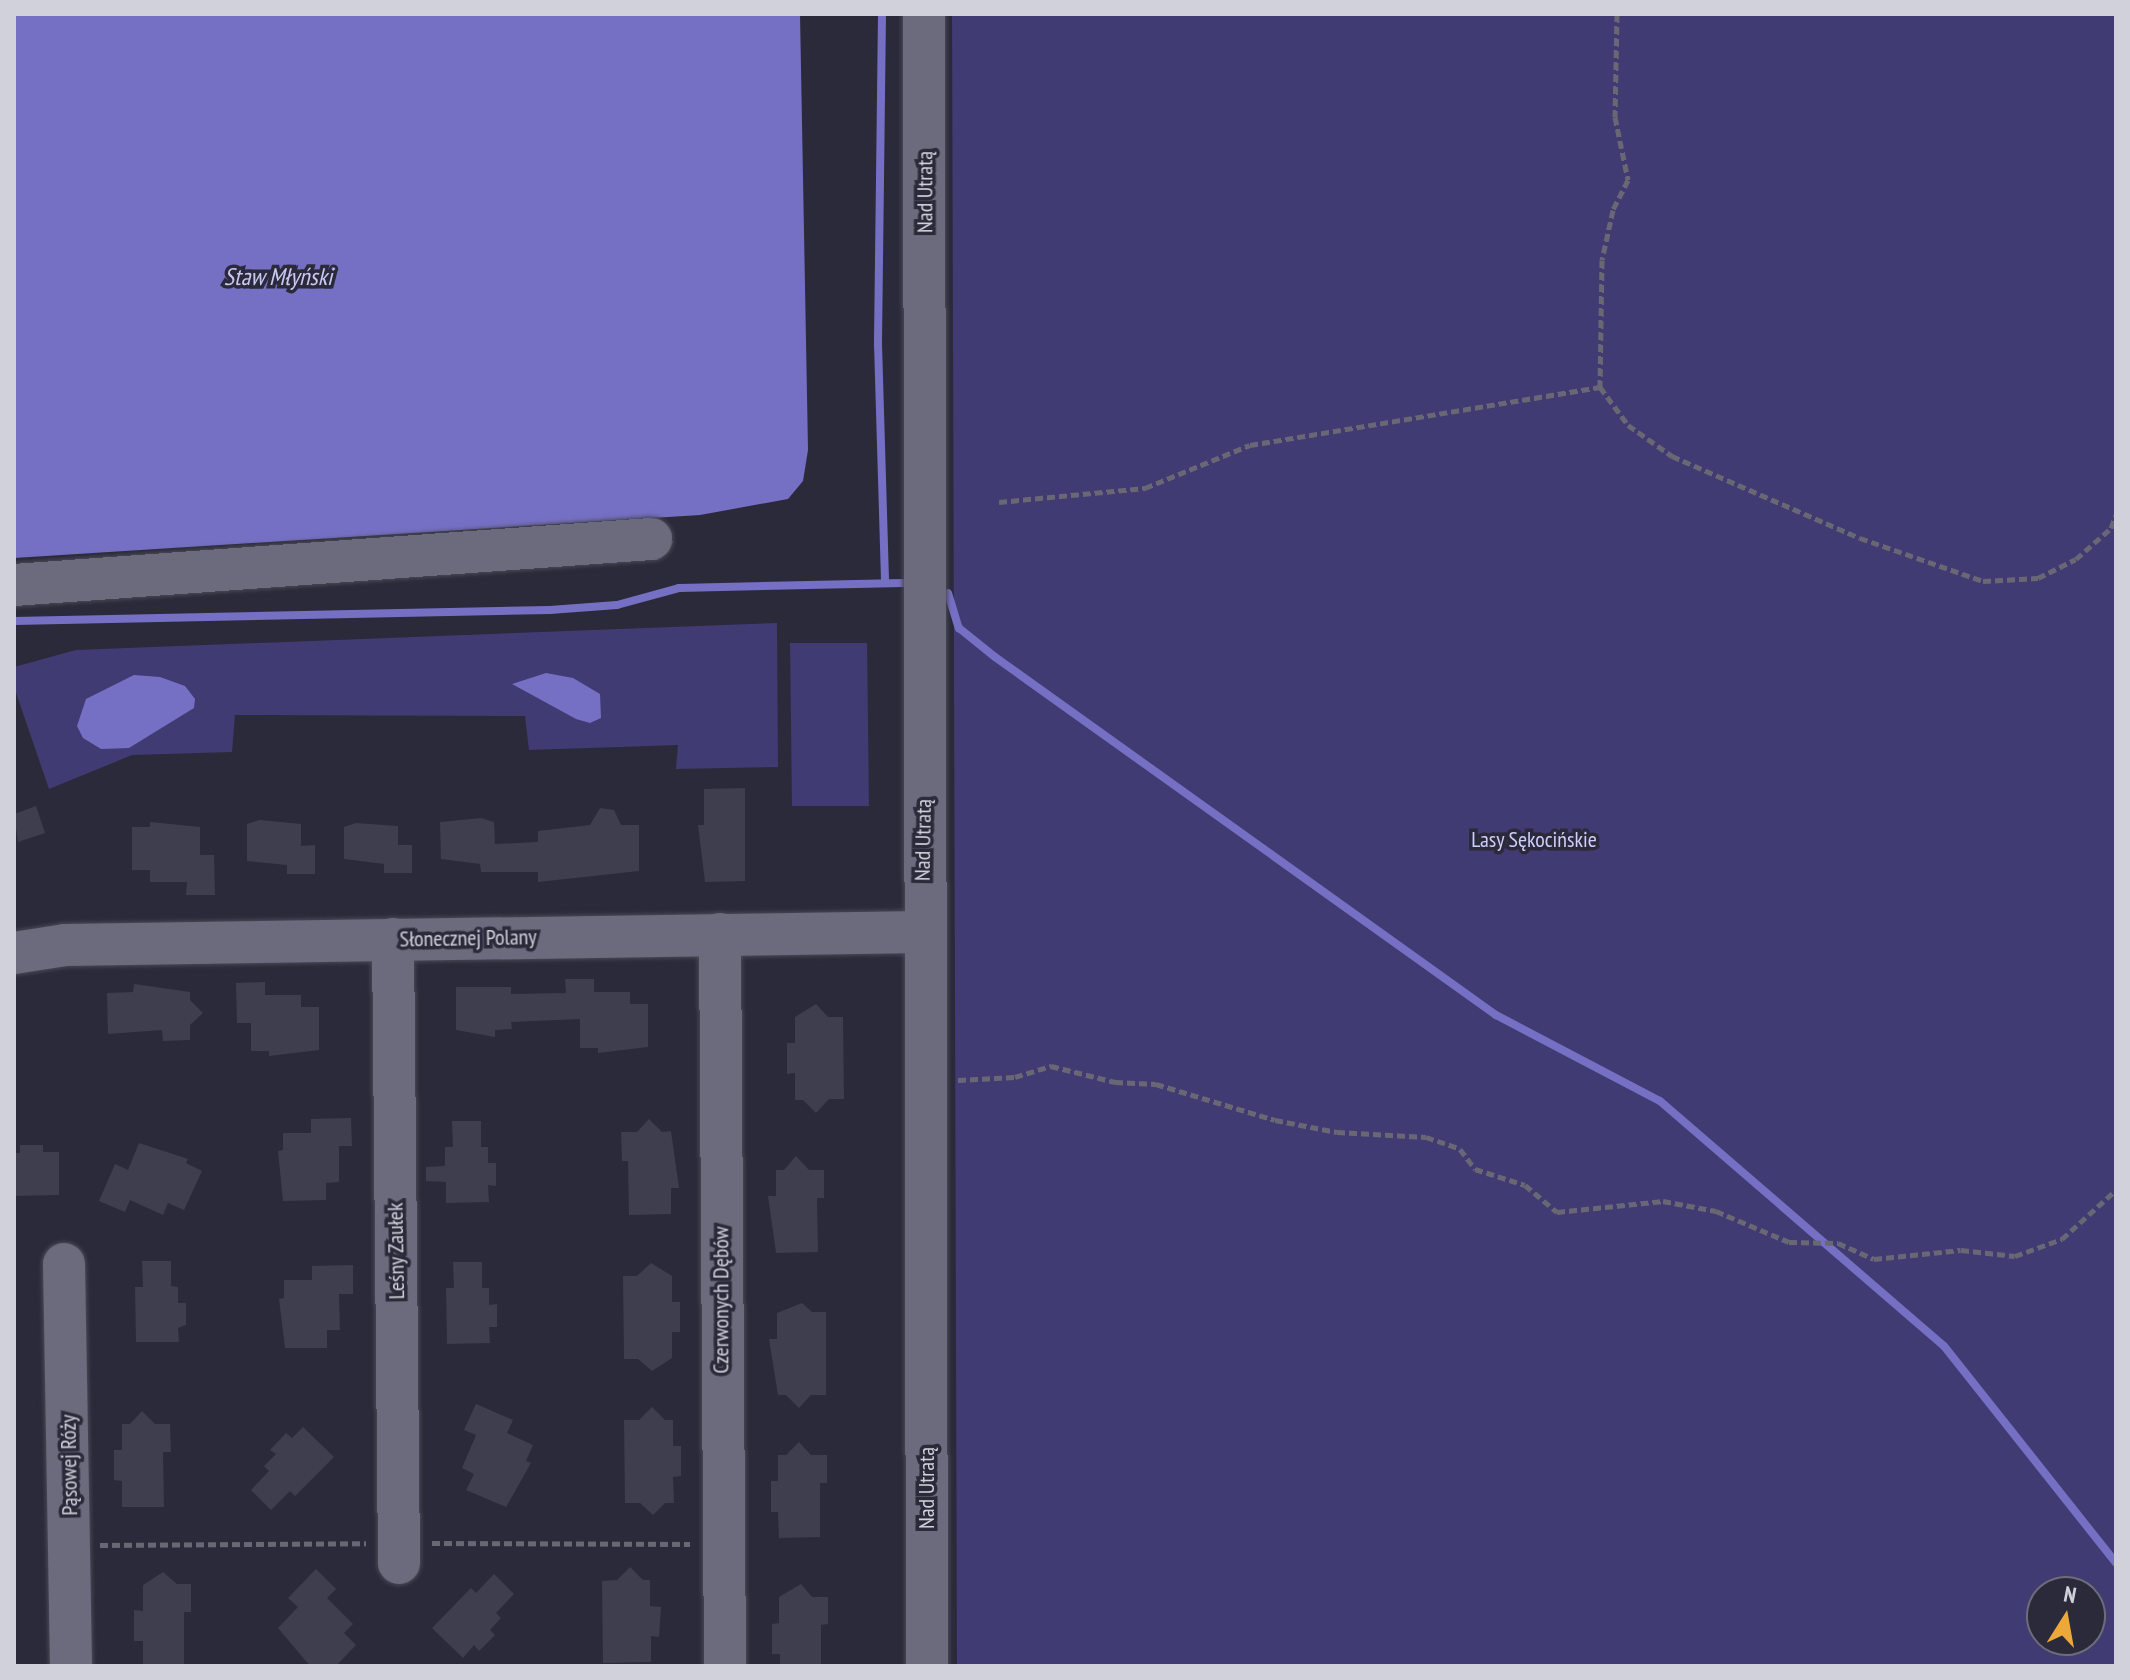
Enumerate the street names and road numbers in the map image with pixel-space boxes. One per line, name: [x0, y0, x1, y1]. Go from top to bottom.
street label: Nad Utratą: [912, 151, 938, 233]
street label: Nad Utratą: [909, 799, 937, 881]
street label: Słonecznej Polany: [399, 924, 537, 952]
street label: Leśny Zaułek: [382, 1202, 410, 1300]
street label: Czerwonych Dębów: [708, 1226, 734, 1374]
street label: Pąsowej Róży: [55, 1414, 83, 1516]
street label: Nad Utratą: [914, 1447, 940, 1529]

